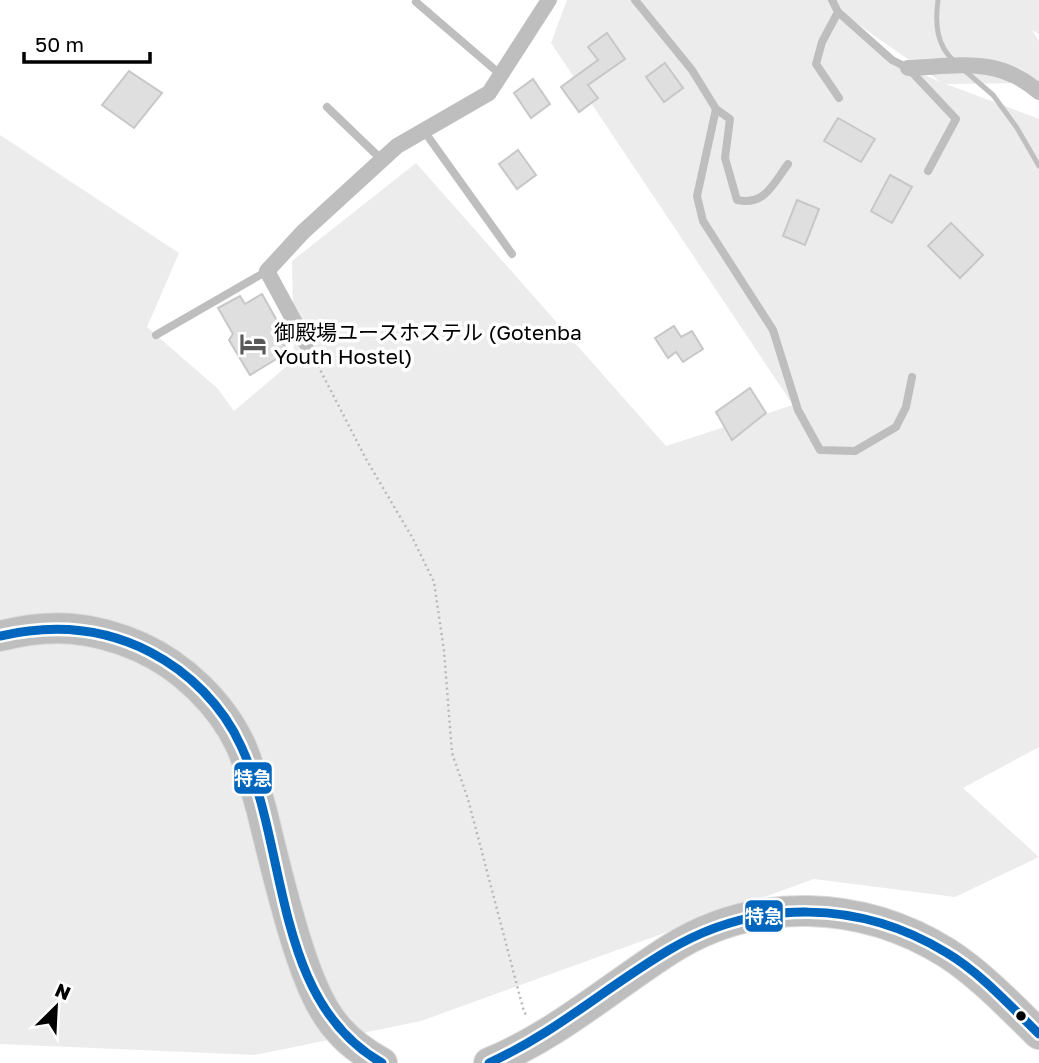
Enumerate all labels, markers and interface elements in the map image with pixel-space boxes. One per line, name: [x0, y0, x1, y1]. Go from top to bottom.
scale bar: [24, 21, 150, 65]
text: 50 m: [35, 31, 84, 57]
place label: 御殿場ユースホステル (Gotenba Youth Hostel): [274, 319, 582, 369]
hotel icon: 御殿場ユースホステル (Gotenba Youth Hostel): [238, 329, 268, 359]
line badge: 特急: [233, 761, 273, 795]
text: 特急: [234, 766, 272, 789]
line badge: 特急: [744, 899, 784, 933]
text: 特急: [745, 904, 783, 927]
north arrow: [21, 972, 91, 1042]
text: N: [52, 978, 74, 1004]
unlabelled marker: [1014, 1009, 1028, 1023]

